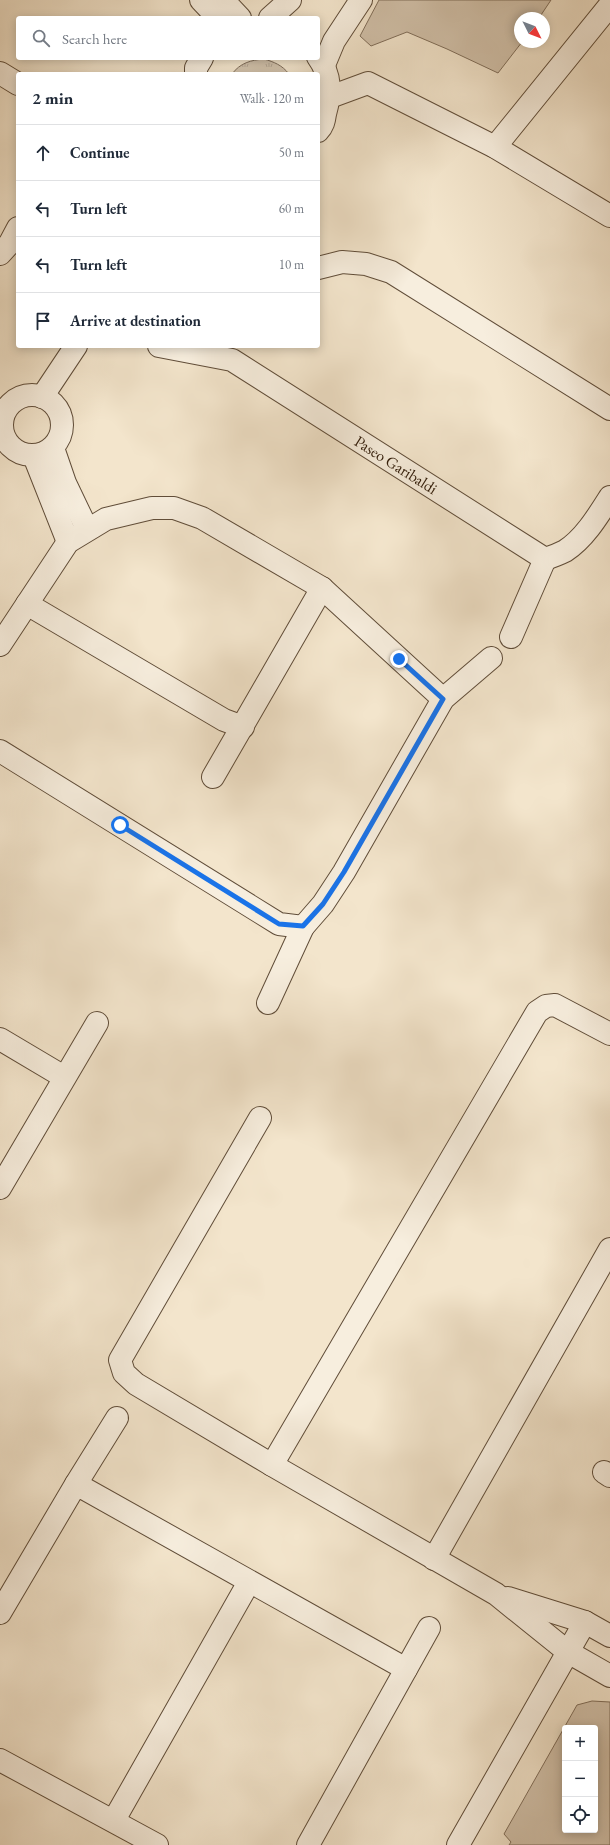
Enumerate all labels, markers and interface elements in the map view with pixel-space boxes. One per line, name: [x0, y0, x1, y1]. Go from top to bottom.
north arrow: [514, 12, 550, 48]
search box: [16, 16, 320, 60]
icon: search: [30, 27, 52, 49]
text: Search here: [62, 29, 127, 48]
text: 2 min: [32, 87, 73, 109]
text: Walk · 120 m: [240, 90, 304, 107]
icon: ahead: [32, 142, 54, 164]
text: Continue: [70, 143, 130, 162]
text: 50 m: [279, 144, 304, 161]
icon: left: [32, 198, 54, 220]
text: Turn left: [70, 199, 127, 218]
text: 60 m: [279, 200, 304, 217]
icon: left: [32, 254, 54, 276]
text: Turn left: [70, 255, 127, 274]
text: 10 m: [279, 256, 304, 273]
icon: arrive: [32, 310, 54, 332]
text: Arrive at destination: [70, 311, 201, 330]
street label: Paseo Garibaldi: [351, 431, 442, 499]
route end: [390, 650, 408, 668]
route start: [111, 816, 129, 834]
map controls: [562, 1725, 598, 1833]
button: +: [562, 1725, 598, 1761]
button: −: [562, 1761, 598, 1797]
button: locate: [562, 1797, 598, 1833]

